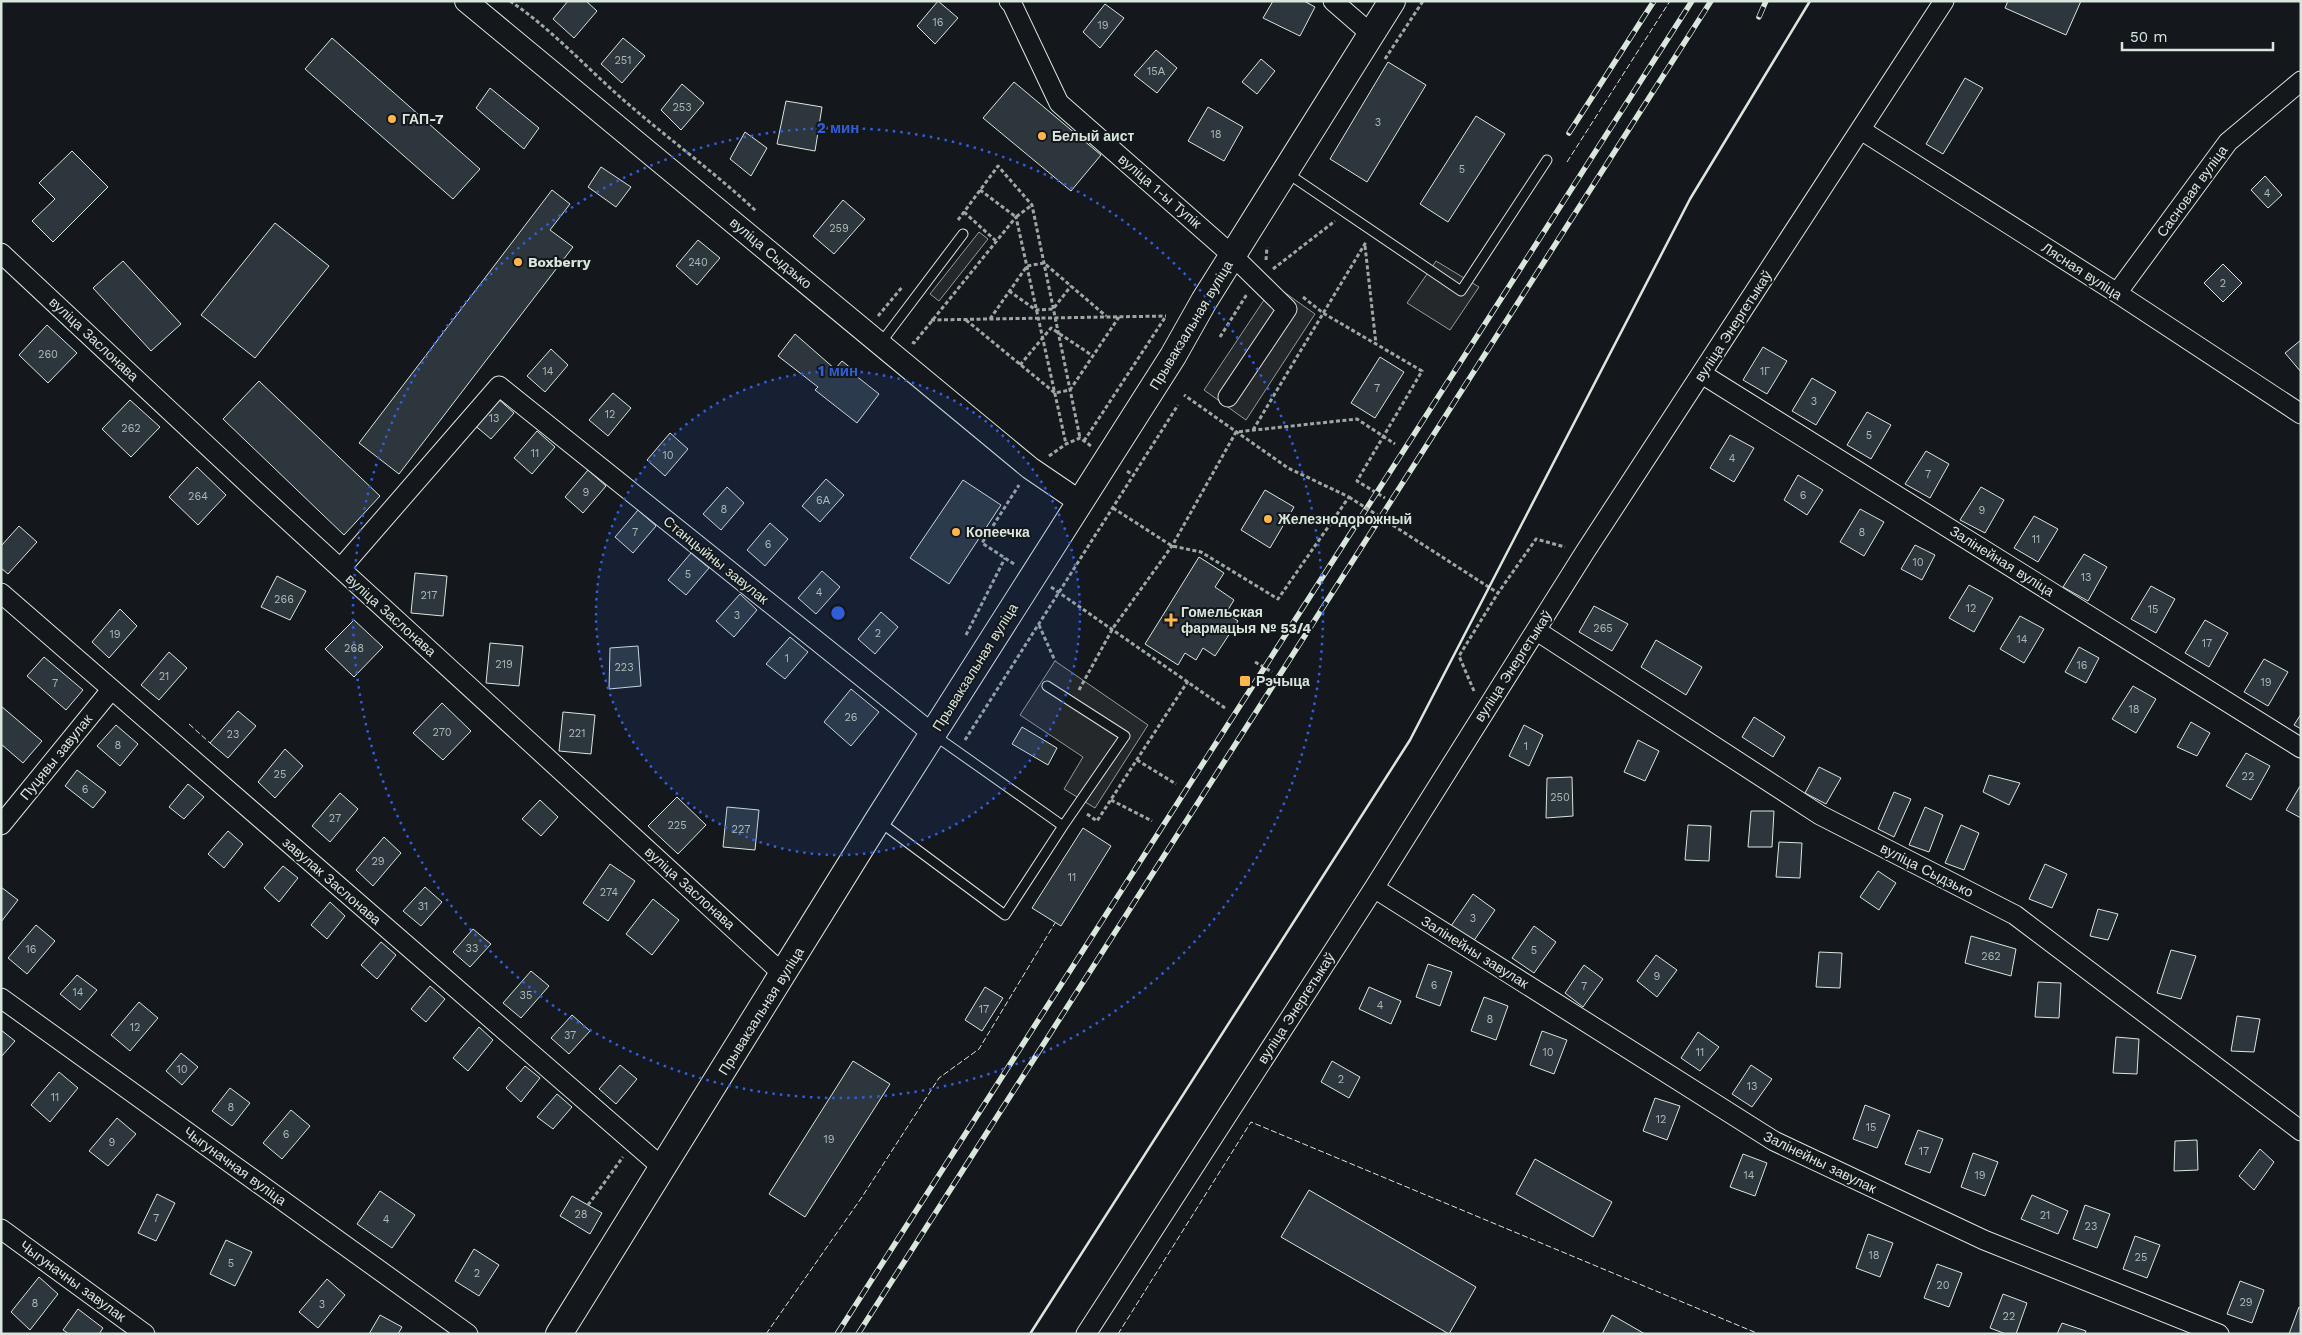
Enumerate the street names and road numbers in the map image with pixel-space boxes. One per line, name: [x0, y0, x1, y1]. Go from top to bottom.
street label: Сасновая вуліца: [2154, 142, 2231, 240]
street label: вуліца 1-ы Тупік: [1115, 151, 1205, 232]
street label: вуліца Сыдзько: [727, 214, 815, 292]
street label: Лясная вуліца: [2039, 239, 2125, 303]
street label: Прывакзальная вуліца: [1146, 257, 1236, 392]
street label: вуліца Энергетыкаў: [1691, 268, 1775, 384]
street label: вуліца Заслонава: [46, 294, 142, 384]
street label: Станцыйны завулак: [660, 513, 772, 608]
street label: Залінейная вуліца: [1947, 523, 2057, 600]
street label: вуліца Заслонава: [343, 570, 439, 660]
street label: Прывакзальная вуліца: [929, 600, 1021, 734]
street label: вуліца Энергетыкаў: [1471, 608, 1555, 724]
street label: Пуцявы завулак: [17, 710, 96, 803]
street label: завулак Заслонава: [280, 834, 385, 928]
street label: вуліца Сыдзько: [1878, 840, 1976, 900]
street label: вуліца Заслонава: [642, 843, 738, 933]
street label: Залінейны завулак: [1418, 912, 1532, 992]
street label: Прывакзальная вуліца: [715, 944, 807, 1078]
street label: вуліца Энергетыкаў: [1254, 950, 1338, 1066]
street label: Чыгуначная вуліца: [181, 1123, 290, 1209]
street label: Залінейны завулак: [1761, 1128, 1880, 1197]
street label: Чыгуначны завулак: [17, 1237, 130, 1325]

